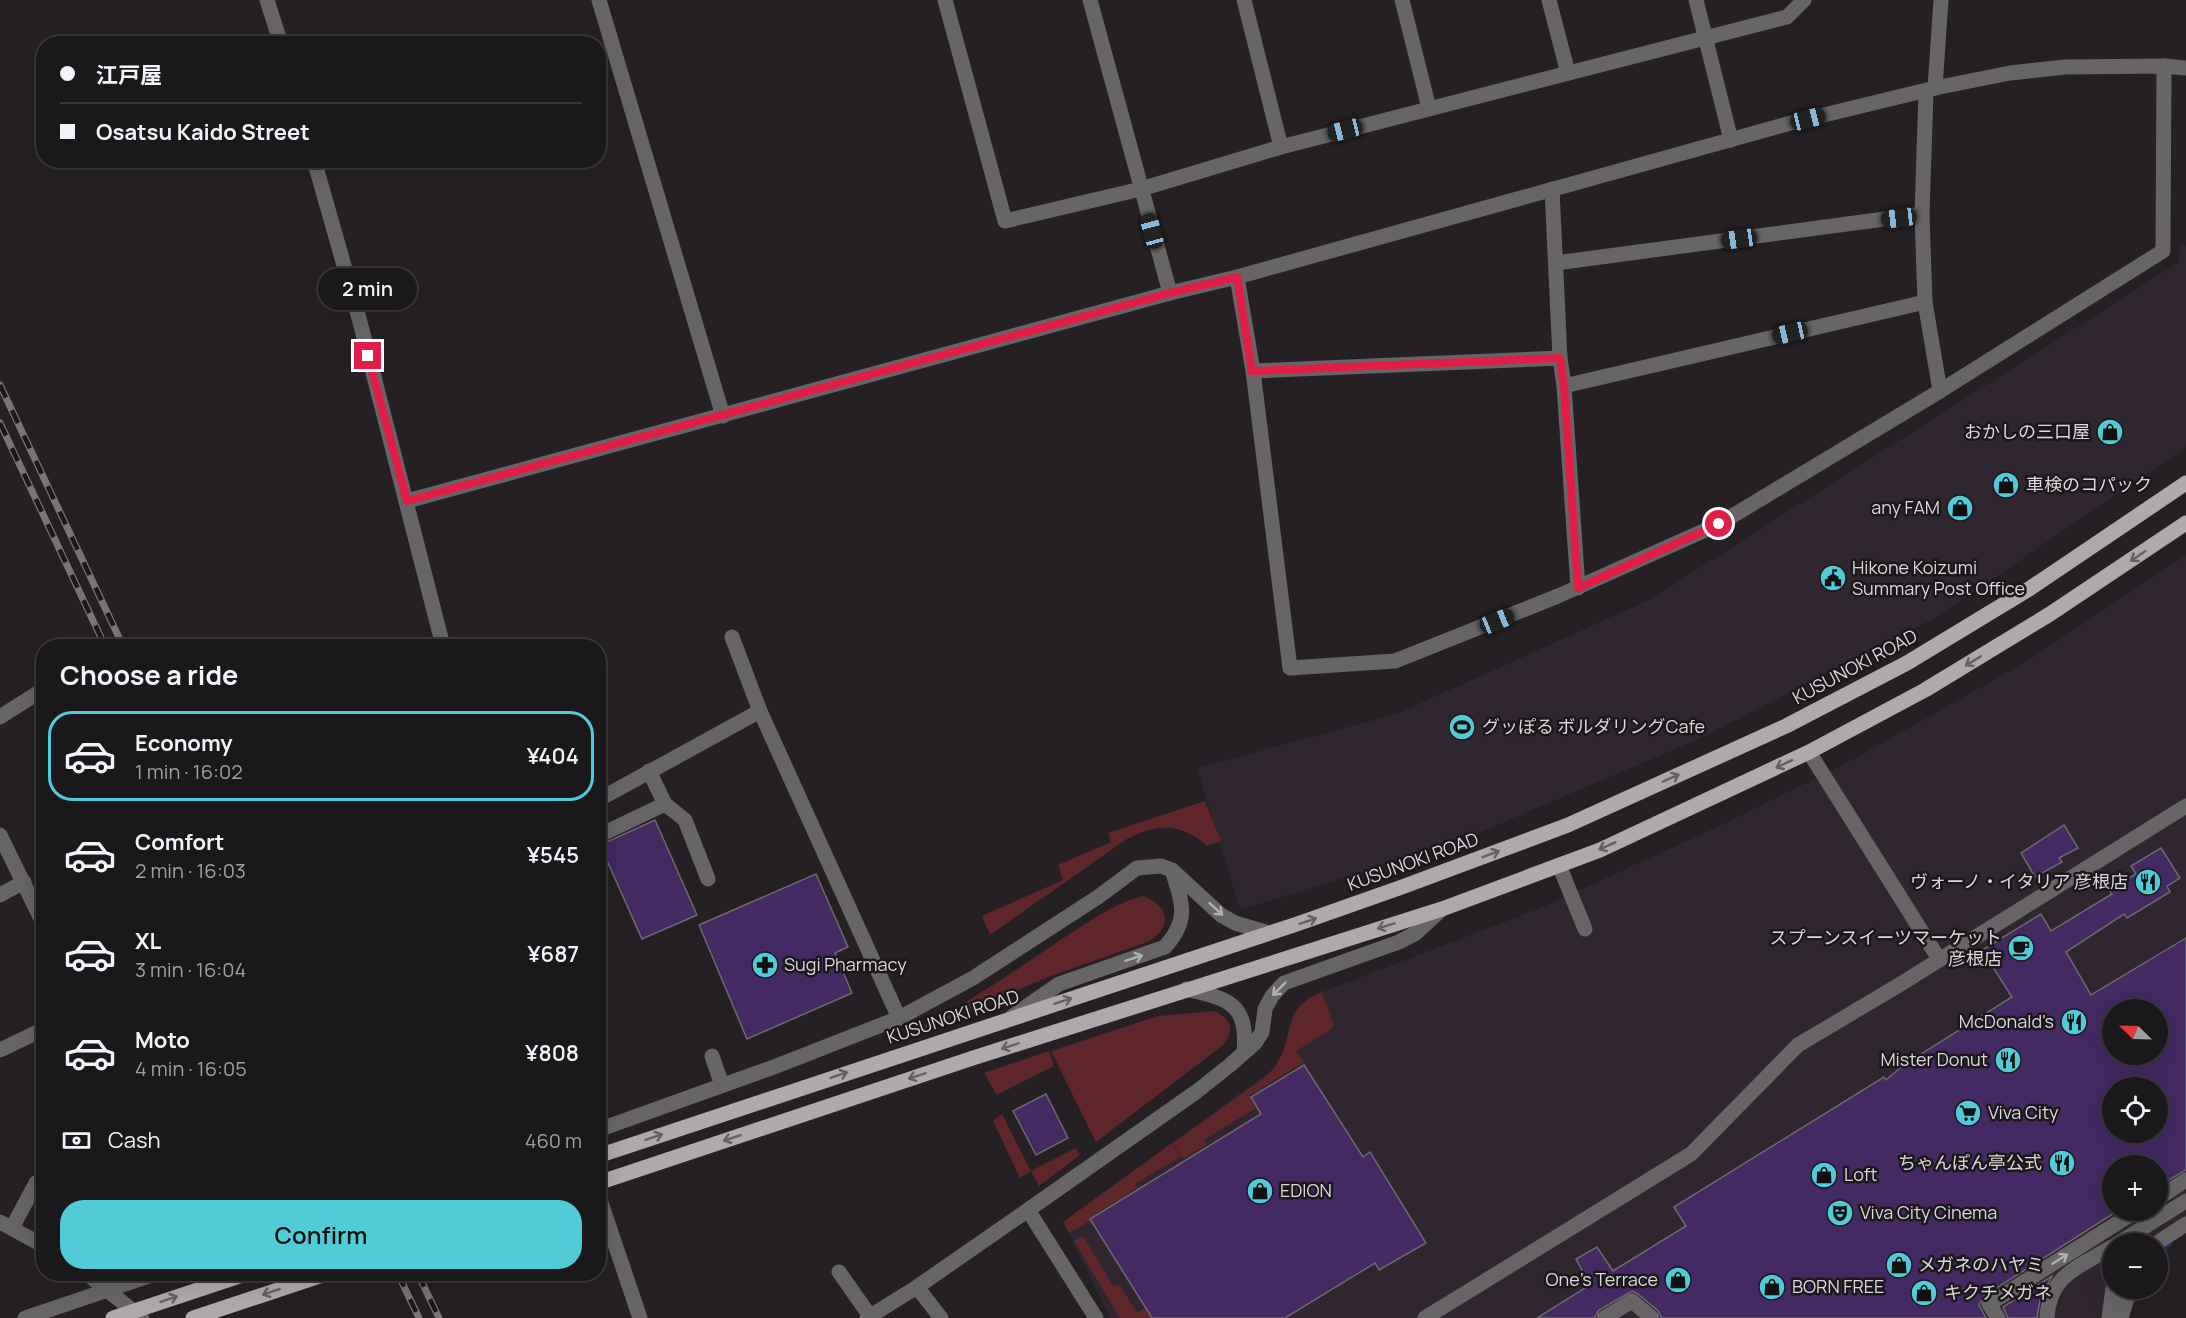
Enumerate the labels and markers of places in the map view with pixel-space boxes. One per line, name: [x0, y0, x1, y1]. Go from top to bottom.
shop icon: おかしの三口屋: [2095, 417, 2125, 447]
place label: おかしの三口屋: [1964, 419, 2090, 443]
shop icon: 車検のコパック: [1991, 470, 2021, 500]
place label: 車検のコパック: [2026, 472, 2152, 496]
shop icon: any FAM: [1945, 493, 1975, 523]
place label: any FAM: [1871, 495, 1940, 519]
place label: Hikone Koizumi Summary Post Office: [1852, 555, 2025, 600]
public building icon: Hikone Koizumi Summary Post Office: [1818, 563, 1848, 593]
sports icon: グッぽる ボルダリングCafe: [1447, 712, 1477, 742]
place label: グッぽる ボルダリングCafe: [1482, 714, 1705, 738]
restaurant icon: ヴォーノ・イタリア 彦根店: [2133, 867, 2163, 897]
place label: ヴォーノ・イタリア 彦根店: [1910, 869, 2128, 893]
place label: スプーンスイーツマーケット 彦根店: [1770, 925, 2002, 970]
cafe icon: スプーンスイーツマーケット 彦根店: [2006, 933, 2036, 963]
pharmacy icon: Sugi Pharmacy: [750, 950, 780, 980]
place label: Sugi Pharmacy: [784, 952, 907, 976]
restaurant icon: McDonald's: [2059, 1007, 2089, 1037]
place label: McDonald's: [1959, 1009, 2054, 1033]
restaurant icon: Mister Donut: [1993, 1045, 2023, 1075]
place label: Mister Donut: [1880, 1047, 1988, 1071]
supermarket icon: Viva City: [1953, 1098, 1983, 1128]
place label: Viva City: [1988, 1100, 2059, 1124]
restaurant icon: ちゃんぽん亭公式: [2047, 1148, 2077, 1178]
place label: ちゃんぽん亭公式: [1898, 1150, 2042, 1174]
shop icon: Loft: [1809, 1160, 1839, 1190]
place label: Loft: [1844, 1162, 1877, 1186]
shop icon: EDION: [1245, 1176, 1275, 1206]
place label: EDION: [1280, 1178, 1332, 1202]
theatre icon: Viva City Cinema: [1825, 1198, 1855, 1228]
place label: Viva City Cinema: [1860, 1200, 1997, 1224]
shop icon: メガネのハヤミ: [1884, 1250, 1914, 1280]
place label: メガネのハヤミ: [1918, 1252, 2044, 1276]
shop icon: One's Terrace: [1663, 1265, 1693, 1295]
place label: One's Terrace: [1546, 1267, 1658, 1291]
shop icon: BORN FREE: [1757, 1272, 1787, 1302]
place label: BORN FREE: [1792, 1274, 1884, 1298]
shop icon: キクチメガネ: [1909, 1278, 1939, 1308]
place label: キクチメガネ: [1944, 1280, 2052, 1304]

